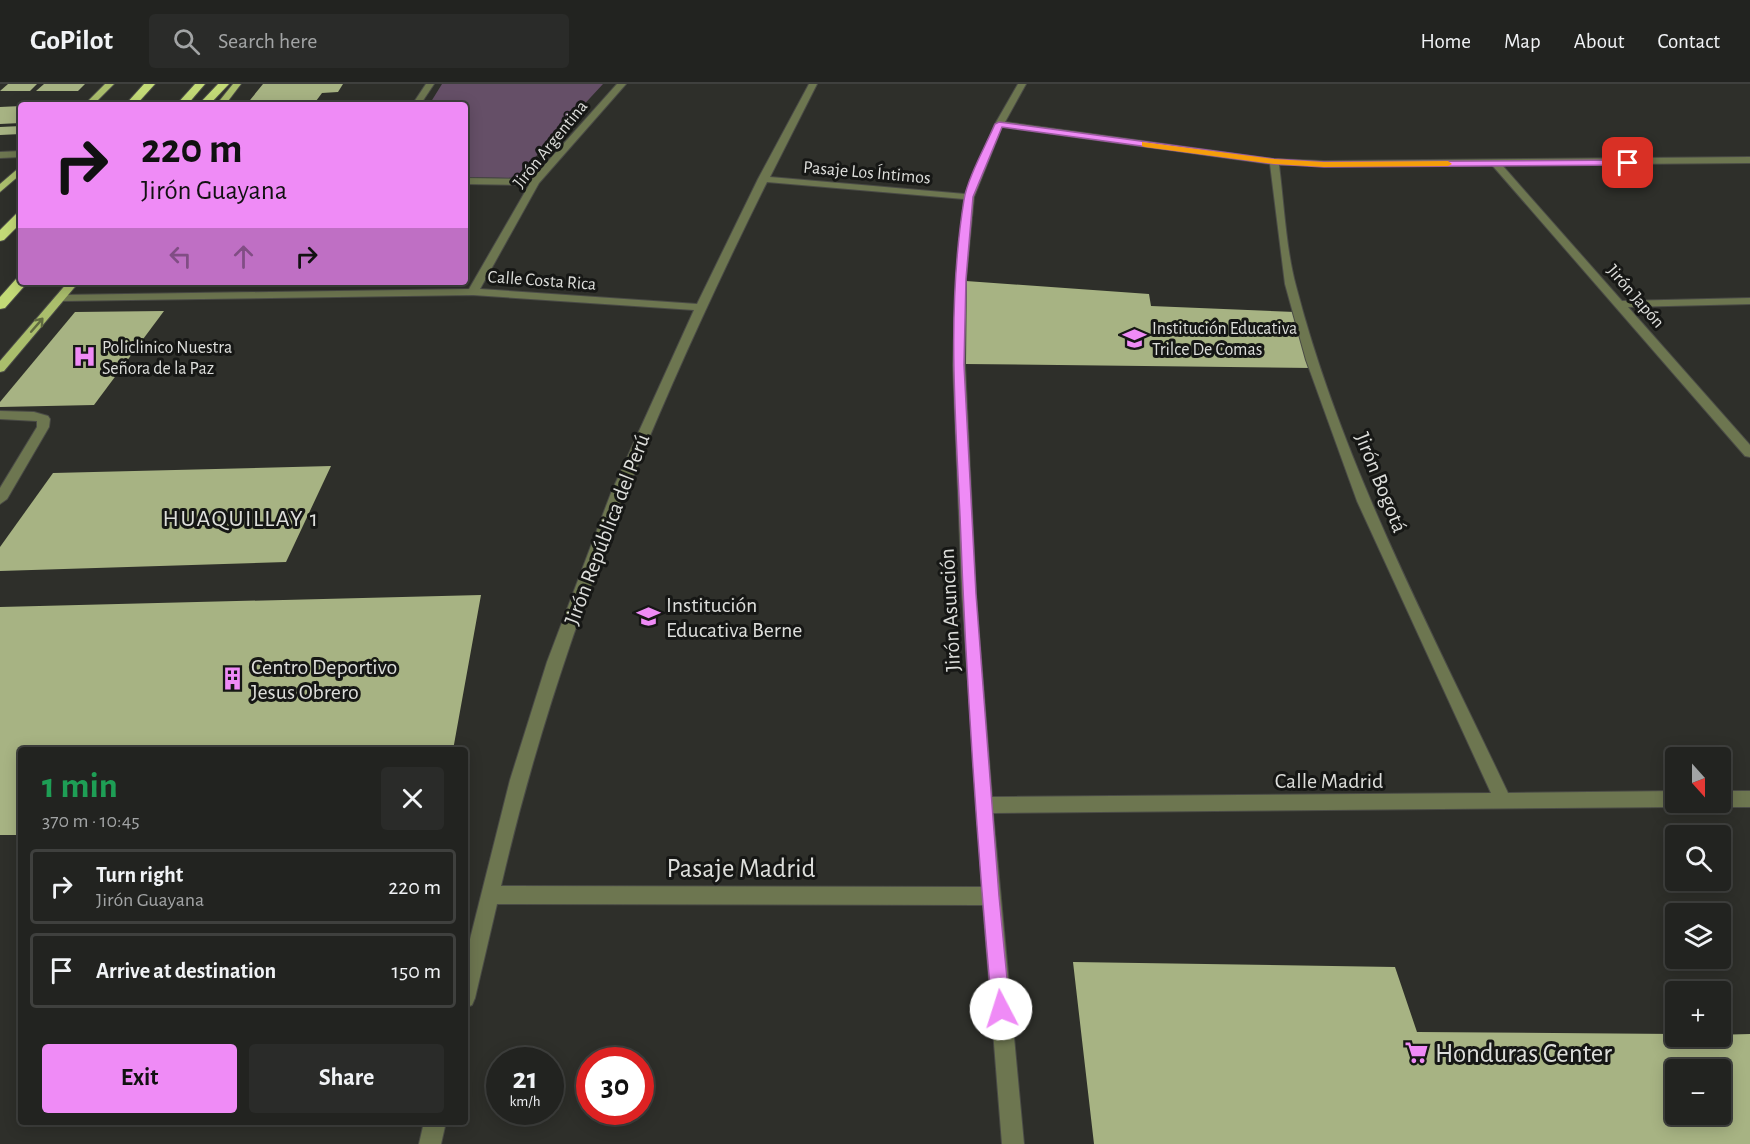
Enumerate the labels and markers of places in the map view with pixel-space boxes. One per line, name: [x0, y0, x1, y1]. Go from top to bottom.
pin: [1602, 137, 1653, 188]
place label: Institución Educativa Trilce De Comas: [1152, 320, 1297, 359]
school or university icon: Institución Educativa Trilce De Comas: [1121, 325, 1147, 351]
place label: Policlinico Nuestra Señora de la Paz: [102, 339, 232, 378]
hospital icon: Policlinico Nuestra Señora de la Paz: [71, 344, 97, 370]
place label: Institución Educativa Berne: [666, 594, 802, 641]
school or university icon: Institución Educativa Berne: [635, 604, 661, 630]
place label: Centro Deportivo Jesus Obrero: [251, 656, 397, 703]
building icon: Centro Deportivo Jesus Obrero: [220, 666, 246, 692]
supermarket icon: Honduras Center: [1404, 1040, 1430, 1066]
place label: Honduras Center: [1435, 1040, 1612, 1067]

